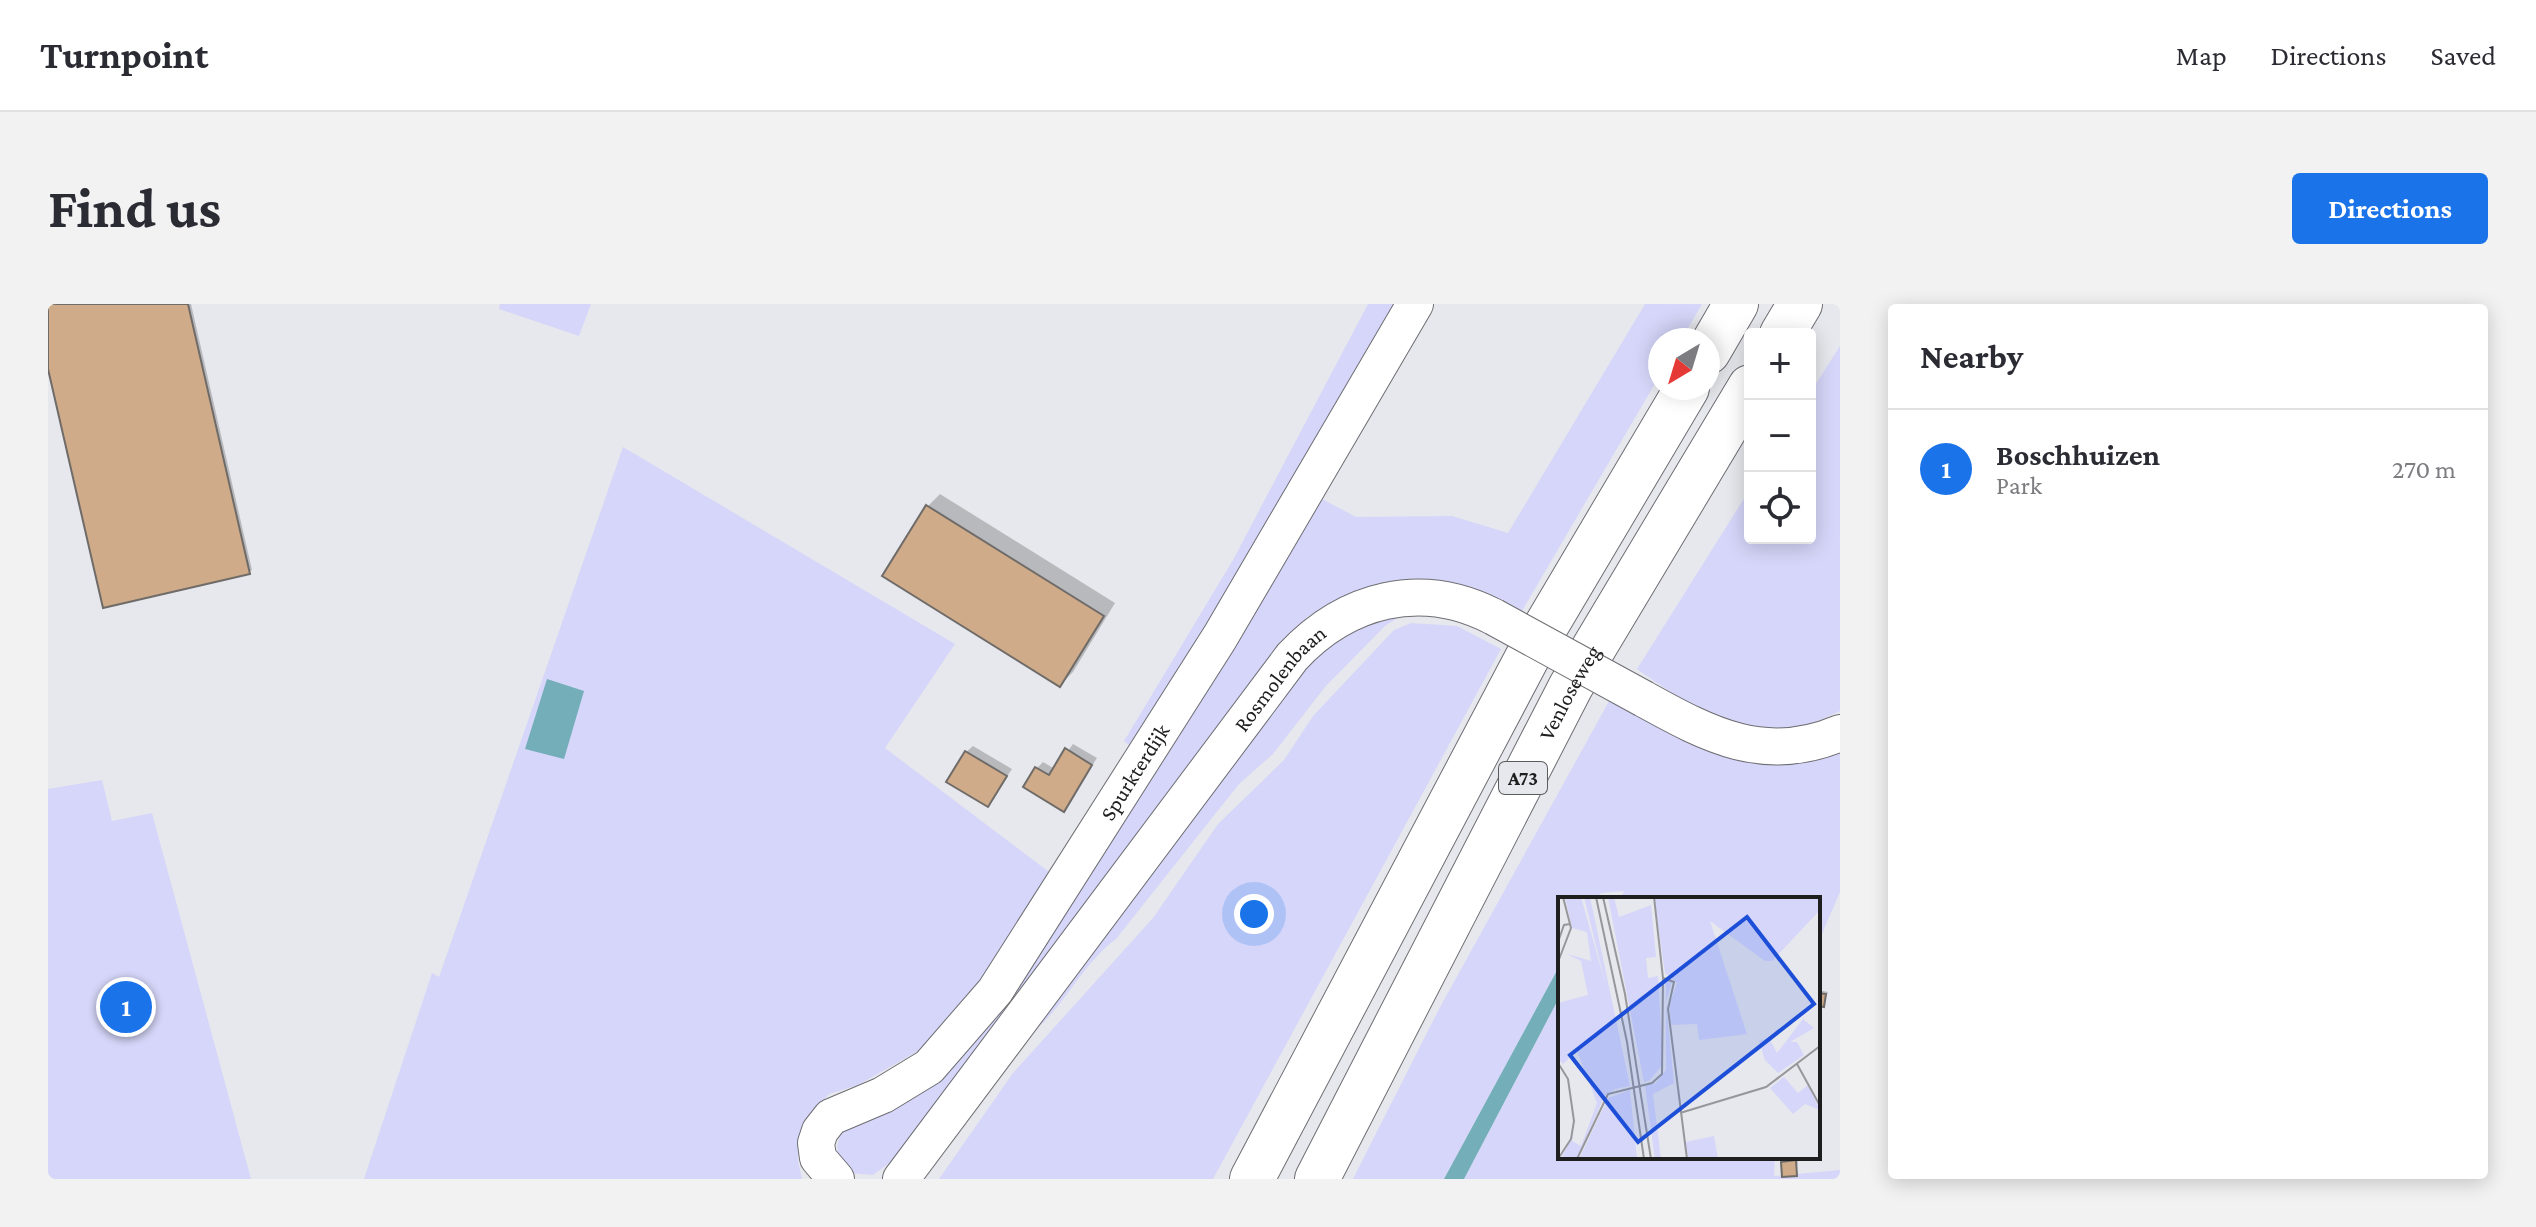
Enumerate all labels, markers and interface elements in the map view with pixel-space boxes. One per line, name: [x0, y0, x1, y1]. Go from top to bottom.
text: Turnpoint: [40, 34, 208, 76]
text: Map: [2176, 40, 2227, 71]
text: Directions: [2271, 40, 2386, 71]
text: Saved: [2430, 40, 2496, 71]
button: Directions: [2292, 173, 2488, 244]
text: Find us: [48, 177, 221, 239]
north arrow: [1648, 328, 1720, 400]
map controls: [1744, 328, 1816, 544]
button: +: [1744, 328, 1816, 400]
text: Nearby: [1920, 338, 2023, 375]
button: −: [1744, 400, 1816, 472]
text: Boschhuizen: [1996, 438, 2160, 471]
text: 1: [1941, 455, 1951, 484]
text: 270 m: [2392, 455, 2456, 484]
text: Park: [1996, 471, 2042, 500]
button: locate: [1744, 472, 1816, 544]
street label: Rosmolenbaan: [1229, 620, 1331, 737]
street label: Venloseweg: [1533, 640, 1606, 744]
street label: Spurkterdijk: [1095, 719, 1175, 825]
road number: A73: [1499, 762, 1547, 794]
your location: [1234, 894, 1274, 934]
inset map: [1558, 897, 1820, 1159]
pin: 1: [100, 977, 152, 1037]

